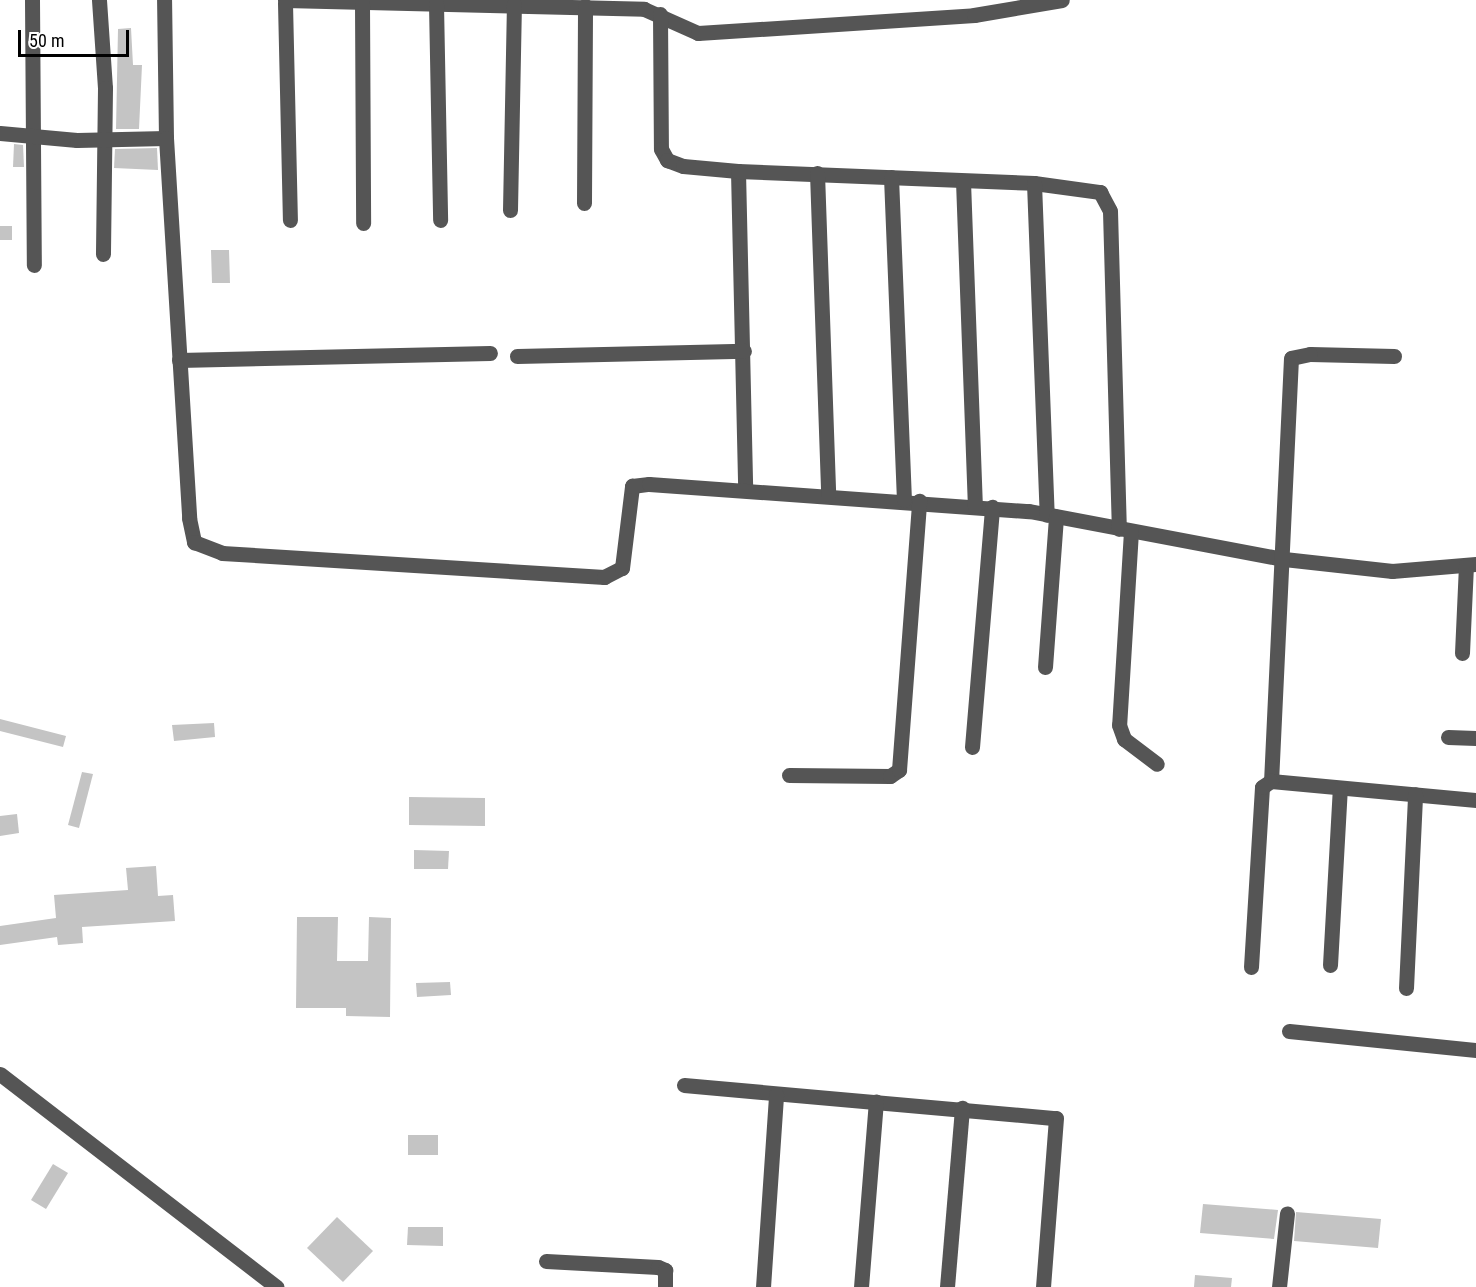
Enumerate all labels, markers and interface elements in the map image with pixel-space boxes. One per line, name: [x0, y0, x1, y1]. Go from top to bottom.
scale bar: [21, 18, 132, 56]
text: 50 m: [29, 30, 64, 51]

